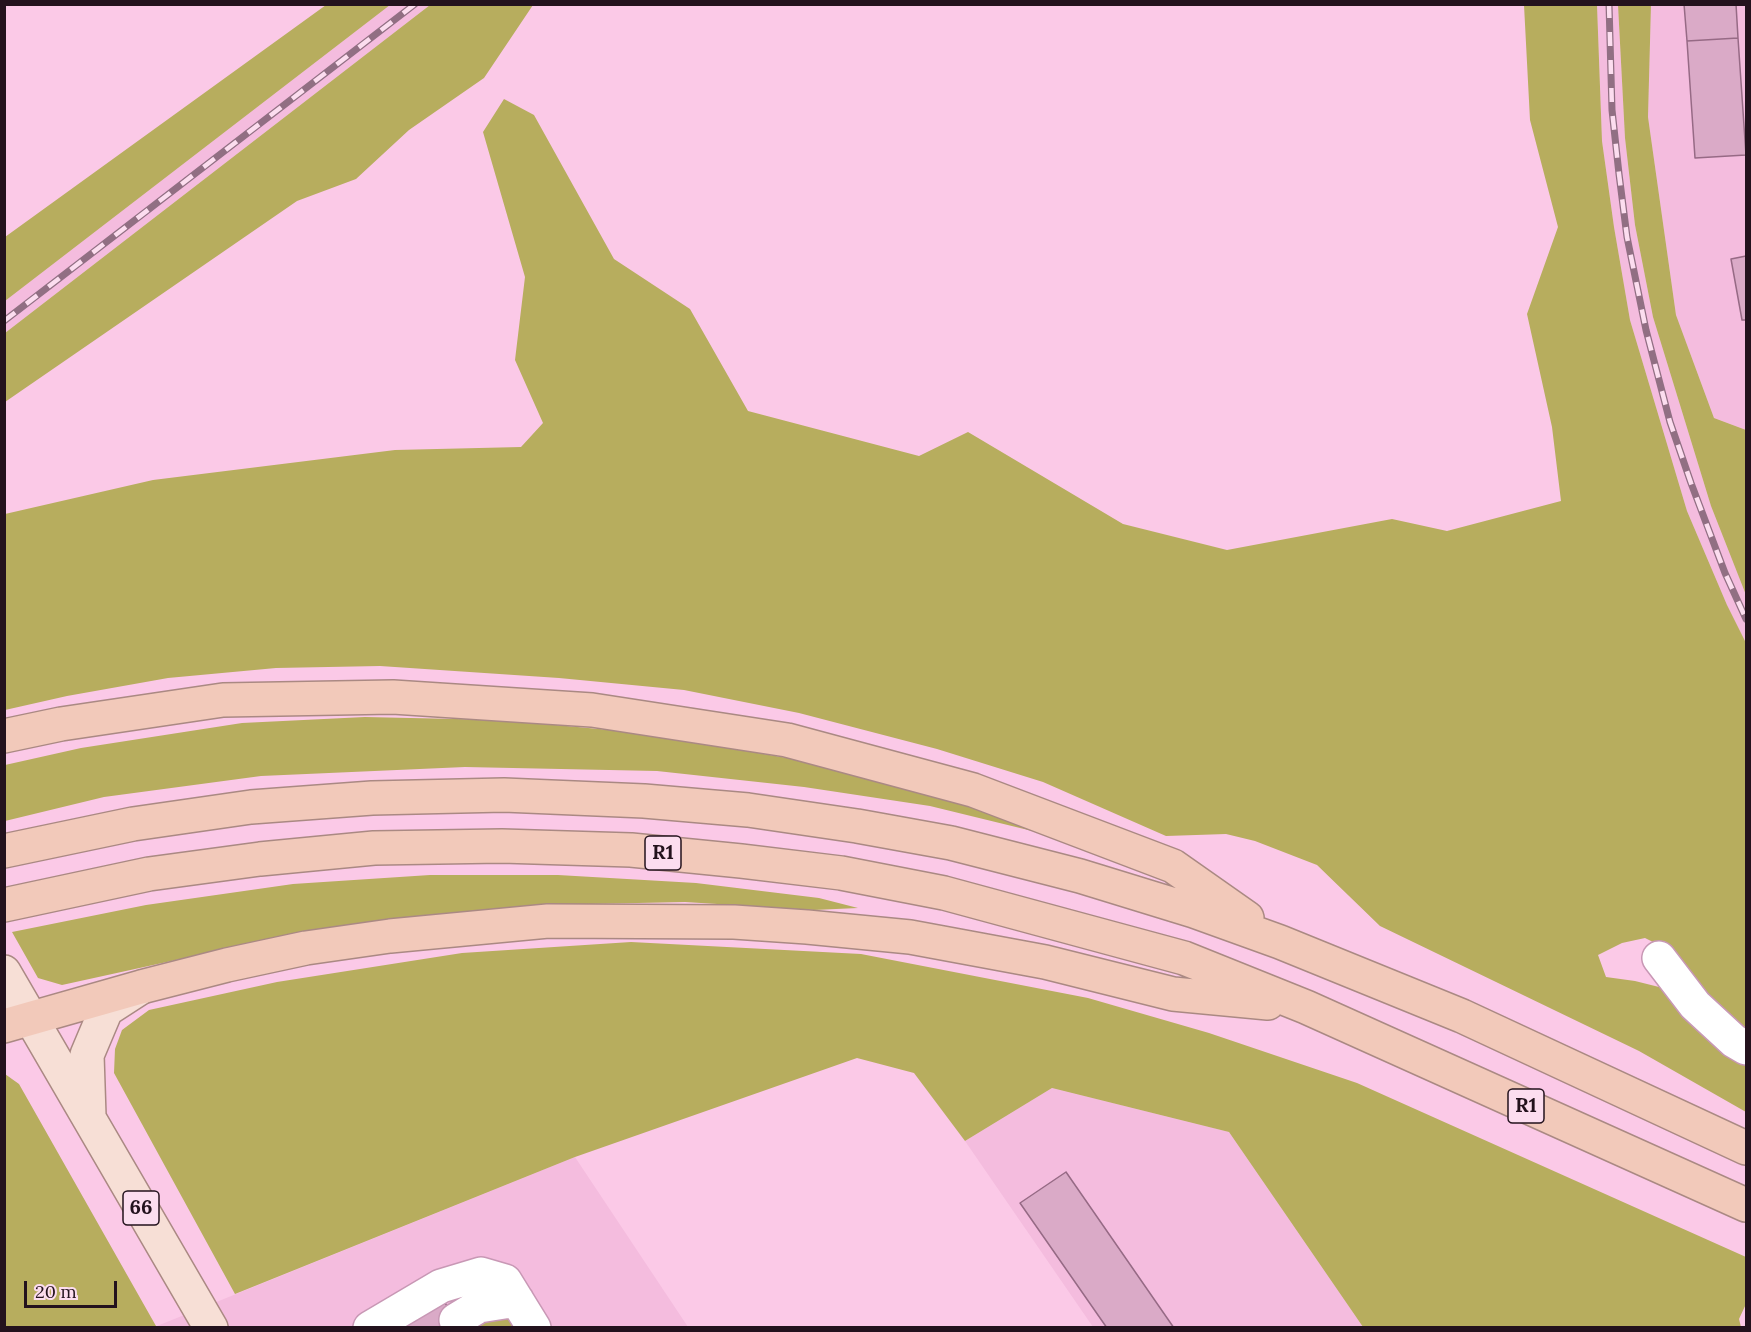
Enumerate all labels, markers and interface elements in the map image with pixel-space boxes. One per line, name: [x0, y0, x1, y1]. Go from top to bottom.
road number: R1: [645, 836, 681, 870]
road number: R1: [1508, 1089, 1544, 1123]
road number: 66: [123, 1191, 159, 1225]
scale bar: [27, 1269, 120, 1307]
text: 20 m: [35, 1280, 77, 1303]

